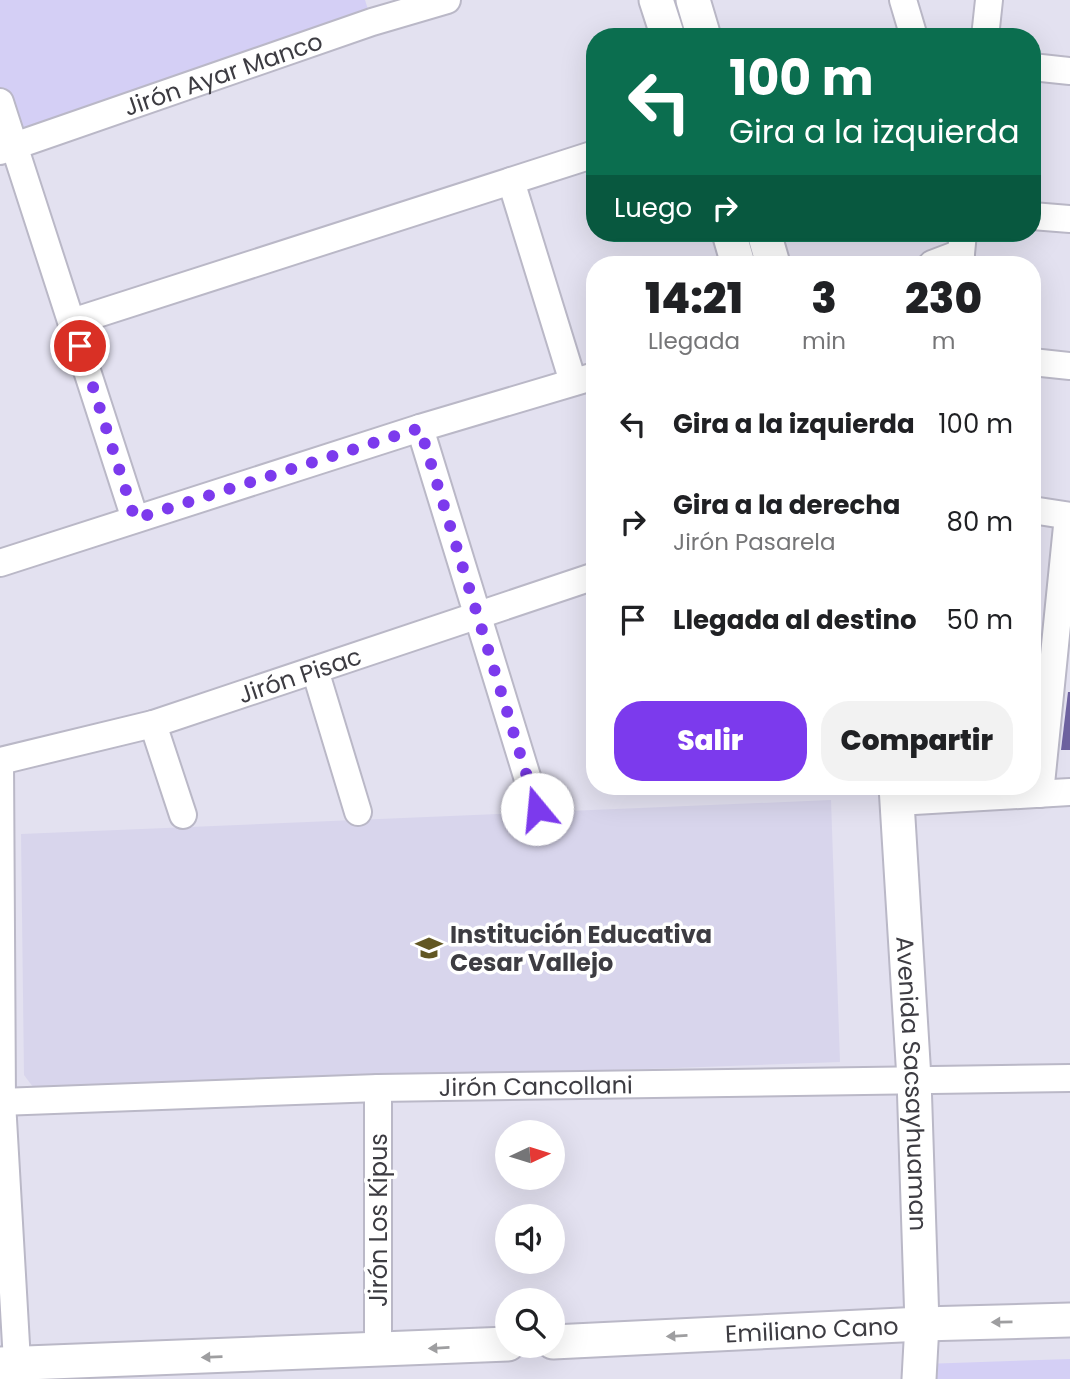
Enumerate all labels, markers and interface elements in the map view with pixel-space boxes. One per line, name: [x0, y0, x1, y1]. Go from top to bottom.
street label: Jirón Ayar Manco: [119, 24, 327, 123]
text: 100 m: [729, 44, 874, 112]
icon: left: [614, 56, 705, 147]
text: Gira a la izquierda: [729, 109, 1020, 154]
icon: right: [706, 189, 744, 227]
text: Luego: [614, 190, 692, 226]
text: 14:21: [645, 269, 743, 328]
text: 3: [811, 269, 837, 328]
text: 230: [905, 269, 982, 328]
pin: [50, 316, 110, 376]
text: Llegada: [648, 325, 740, 357]
text: min: [802, 325, 846, 357]
text: m: [932, 325, 955, 357]
icon: arrive: [61, 327, 99, 365]
icon: left: [614, 405, 652, 443]
text: Gira a la izquierda: [673, 406, 915, 442]
text: 100 m: [938, 406, 1013, 442]
text: Gira a la derecha: [673, 487, 901, 523]
icon: right: [614, 503, 652, 541]
text: 80 m: [947, 504, 1013, 540]
text: Jirón Pasarela: [673, 526, 835, 558]
icon: arrive: [614, 601, 652, 639]
text: Llegada al destino: [673, 602, 917, 638]
text: 50 m: [947, 602, 1013, 638]
street label: Jirón Pisac: [234, 639, 365, 711]
button: Salir: [614, 701, 807, 781]
button: Compartir: [821, 701, 1013, 781]
position arrow: [500, 772, 574, 846]
place label: Institución Educativa Cesar Vallejo: [450, 918, 712, 979]
school or university icon: Institución Educativa Cesar Vallejo: [414, 933, 444, 963]
street label: Avenida Sacsayhuaman: [889, 935, 935, 1232]
street label: Jirón Cancollani: [438, 1068, 633, 1104]
north arrow: [495, 1120, 565, 1190]
map controls: [495, 1120, 565, 1358]
street label: Jirón Los Kipus: [362, 1133, 395, 1307]
button: sound: [495, 1204, 565, 1274]
button: search: [495, 1288, 565, 1358]
street label: Emiliano Cano: [724, 1309, 899, 1350]
one-way arrow: [991, 1316, 1013, 1327]
one-way arrow: [665, 1331, 687, 1342]
one-way arrow: [428, 1342, 450, 1353]
one-way arrow: [201, 1351, 223, 1362]

